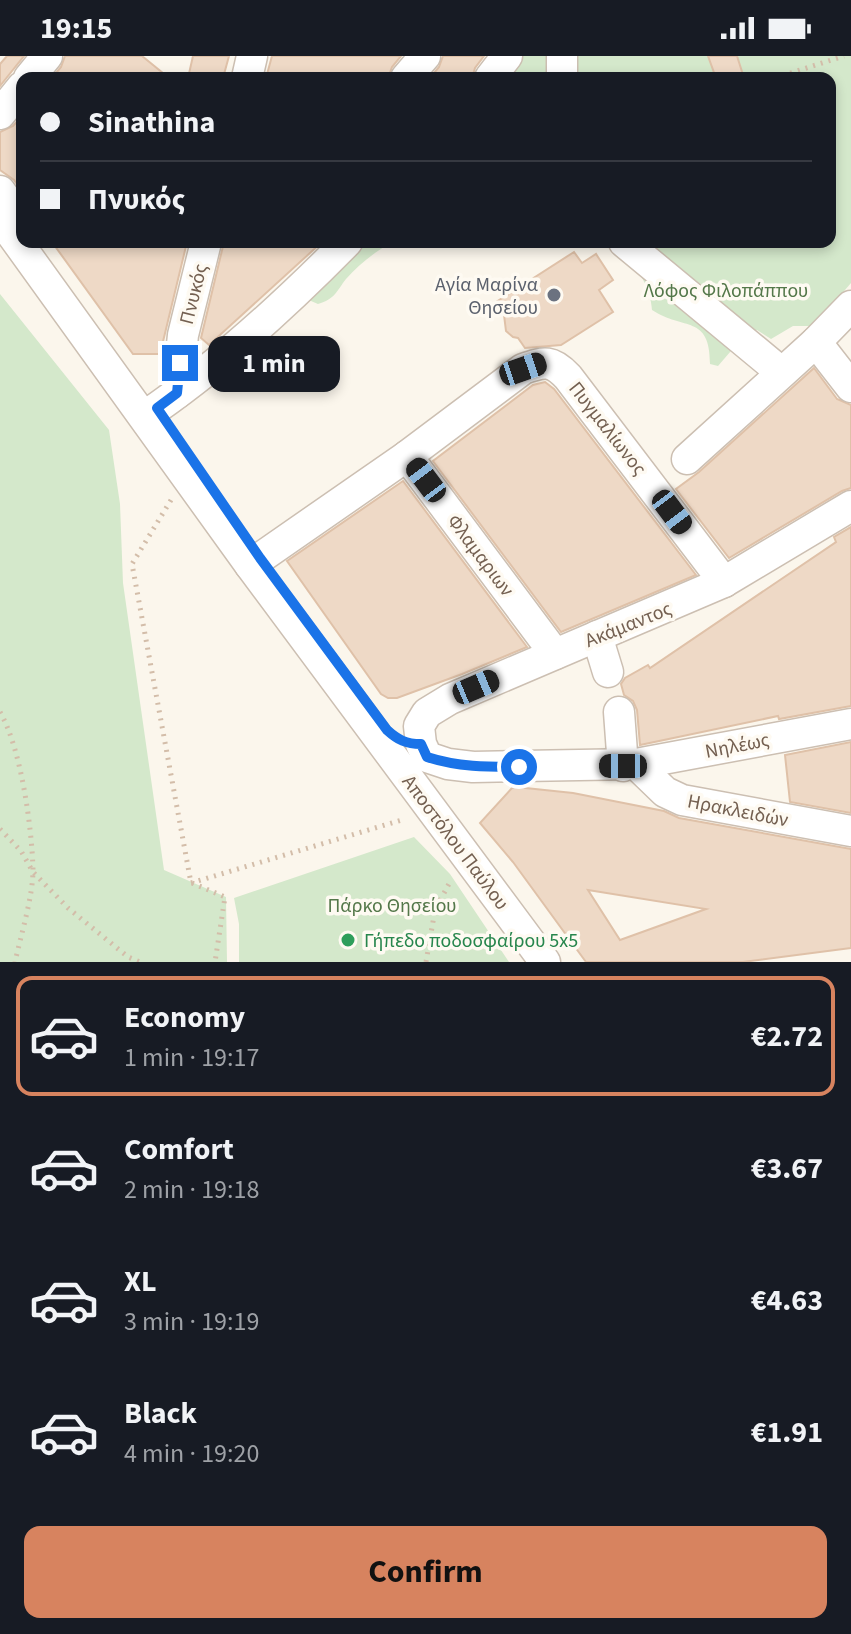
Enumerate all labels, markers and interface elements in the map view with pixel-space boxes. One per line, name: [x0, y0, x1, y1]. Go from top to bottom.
text: 19:15: [40, 7, 112, 50]
text: Sinathina: [88, 101, 215, 144]
text: Πνυκός: [88, 178, 185, 221]
street label: Πνυκός: [173, 261, 215, 327]
place label: Αγία Μαρίνα Θησείου: [435, 271, 538, 322]
park label: Λόφος Φιλοπάππου: [644, 277, 808, 305]
marker: Αγία Μαρίνα Θησείου: [545, 286, 563, 304]
callout: 1 min: [208, 335, 340, 391]
route end: [162, 345, 198, 381]
text: 1 min: [242, 345, 306, 382]
car: [496, 350, 550, 388]
street label: Πυγμαλίωνος: [562, 376, 653, 482]
car: [402, 454, 450, 506]
car: [648, 486, 696, 538]
street label: Φλαμαριων: [440, 509, 521, 603]
street label: Ακάμαντος: [581, 595, 676, 655]
car: [449, 667, 503, 707]
street label: Νηλέως: [703, 726, 772, 766]
route start: [501, 749, 537, 785]
car: [599, 754, 647, 778]
street label: Αποστόλου Παύλου: [395, 769, 515, 916]
street label: Ηρακλειδών: [685, 787, 791, 835]
park label: Πάρκο Θησείου: [327, 892, 457, 920]
place label: Γήπεδο ποδοσφαίρου 5x5: [364, 927, 578, 955]
marker: Γήπεδο ποδοσφαίρου 5x5: [339, 931, 357, 949]
text: Economy: [124, 996, 245, 1039]
icon: car: [28, 1000, 100, 1072]
text: €2.72: [751, 1015, 823, 1058]
text: 1 min · 19:17: [124, 1039, 259, 1076]
text: Comfort: [124, 1128, 234, 1171]
icon: car: [28, 1132, 100, 1204]
text: €3.67: [751, 1147, 823, 1190]
text: 2 min · 19:18: [124, 1171, 259, 1208]
text: XL: [124, 1260, 157, 1303]
icon: car: [28, 1264, 100, 1336]
text: €4.63: [751, 1279, 823, 1322]
text: 3 min · 19:19: [124, 1303, 259, 1340]
text: Black: [124, 1392, 197, 1435]
icon: car: [28, 1396, 100, 1468]
text: €1.91: [751, 1411, 823, 1454]
text: 4 min · 19:20: [124, 1435, 259, 1472]
button: Confirm: [24, 1526, 827, 1618]

